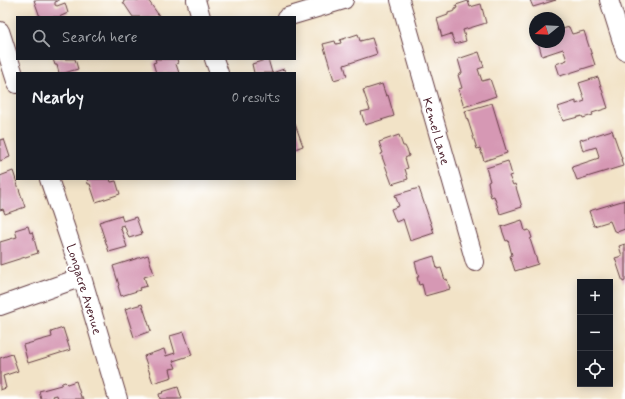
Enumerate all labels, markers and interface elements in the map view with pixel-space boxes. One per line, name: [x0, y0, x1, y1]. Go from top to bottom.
north arrow: [529, 12, 565, 48]
search box: [16, 16, 296, 60]
icon: search: [30, 27, 52, 49]
text: Search here: [62, 28, 138, 48]
text: Nearby: [32, 87, 84, 109]
text: 0 results: [232, 90, 280, 107]
street label: Kemel Lane: [418, 96, 453, 167]
street label: Longacre Avenue: [61, 242, 105, 337]
map controls: [577, 279, 613, 387]
button: +: [577, 279, 613, 315]
button: −: [577, 315, 613, 351]
button: locate: [577, 351, 613, 387]

